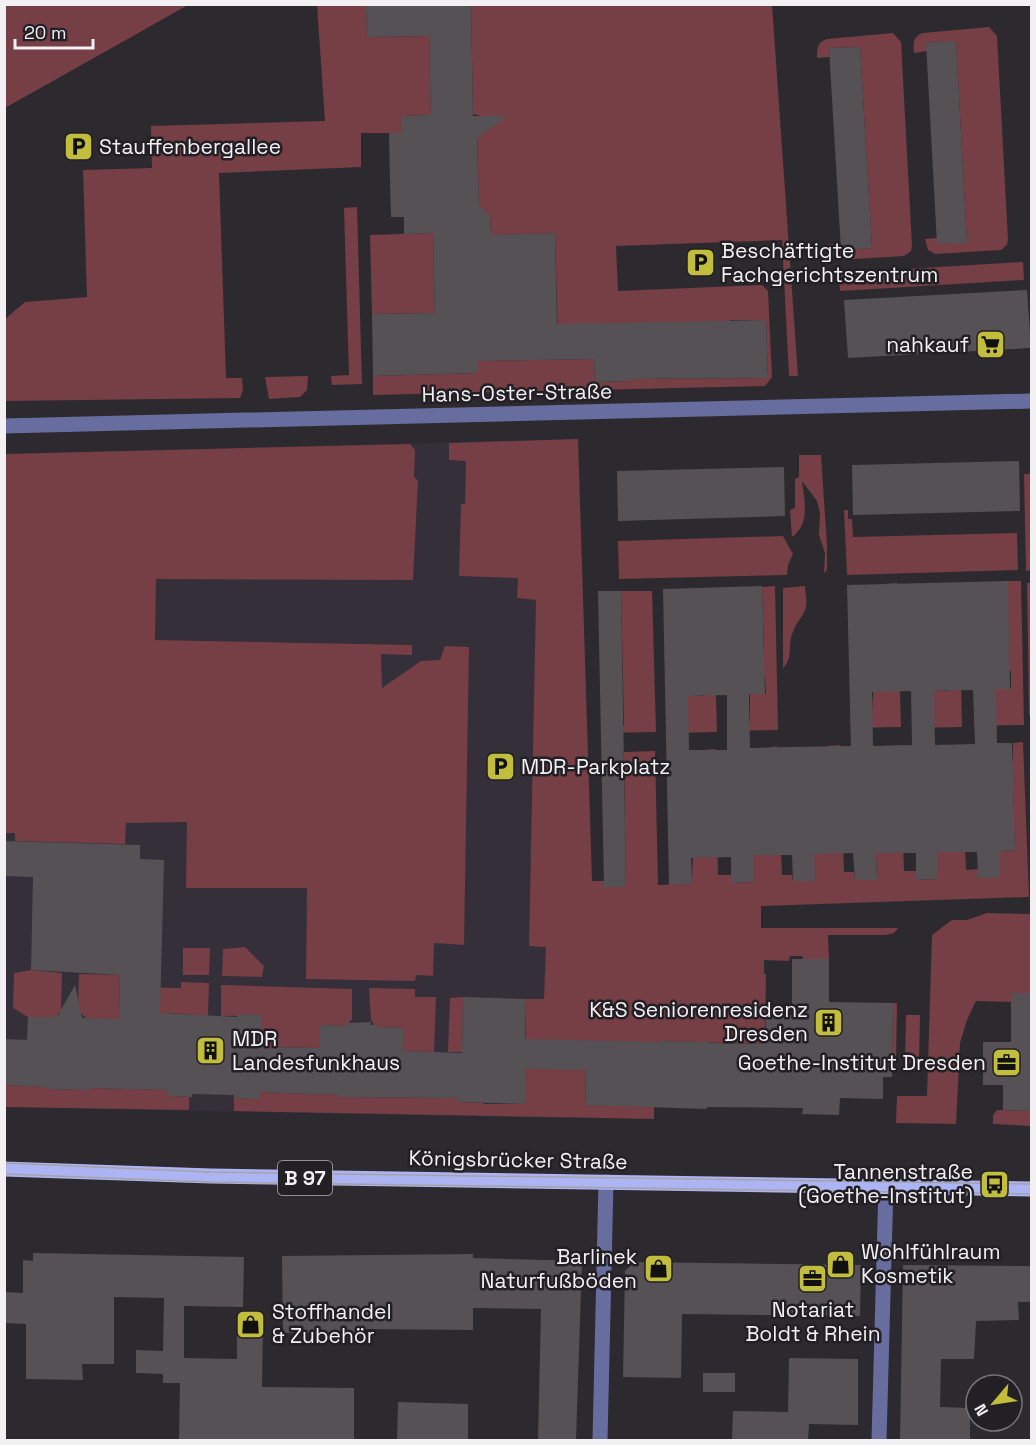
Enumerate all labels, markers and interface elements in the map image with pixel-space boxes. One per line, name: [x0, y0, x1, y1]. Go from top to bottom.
scale bar: [15, 12, 93, 50]
text: 20 m: [24, 21, 67, 44]
parking icon: Stauffenbergallee: [62, 131, 94, 163]
place label: Stauffenbergallee: [99, 133, 281, 160]
place label: Beschäftigte Fachgerichtszentrum: [721, 237, 938, 288]
parking icon: Beschäftigte Fachgerichtszentrum: [684, 247, 716, 279]
supermarket icon: nahkauf: [974, 329, 1006, 361]
place label: nahkauf: [886, 331, 969, 358]
street label: Hans-Oster-Straße: [421, 377, 613, 408]
parking icon: MDR-Parkplatz: [484, 751, 516, 783]
place label: MDR-Parkplatz: [521, 753, 670, 780]
place label: K&S Seniorenresidenz Dresden: [589, 996, 808, 1047]
building icon: K&S Seniorenresidenz Dresden: [813, 1006, 845, 1038]
place label: MDR Landesfunkhaus: [232, 1025, 400, 1076]
building icon: MDR Landesfunkhaus: [195, 1035, 227, 1067]
office icon: Goethe-Institut Dresden: [991, 1047, 1023, 1079]
place label: Goethe-Institut Dresden: [738, 1049, 986, 1076]
street label: Königsbrücker Straße: [408, 1144, 628, 1175]
place label: Tannenstraße (Goethe-Institut): [798, 1158, 973, 1209]
road number: B 97: [278, 1161, 332, 1195]
bus stop icon: Tannenstraße (Goethe-Institut): [978, 1168, 1010, 1200]
place label: Wohlfühlraum Kosmetik: [861, 1238, 1001, 1289]
place label: Barlinek Naturfußböden: [481, 1243, 637, 1294]
shop icon: Wohlfühlraum Kosmetik: [824, 1248, 856, 1280]
shop icon: Barlinek Naturfußböden: [642, 1253, 674, 1285]
office icon: Notariat Boldt & Rhein: [797, 1263, 829, 1295]
place label: Notariat Boldt & Rhein: [745, 1296, 881, 1347]
place label: Stoffhandel & Zubehör: [272, 1298, 392, 1349]
shop icon: Stoffhandel & Zubehör: [235, 1308, 267, 1340]
north arrow: [964, 1373, 1024, 1433]
text: N: [970, 1400, 993, 1420]

